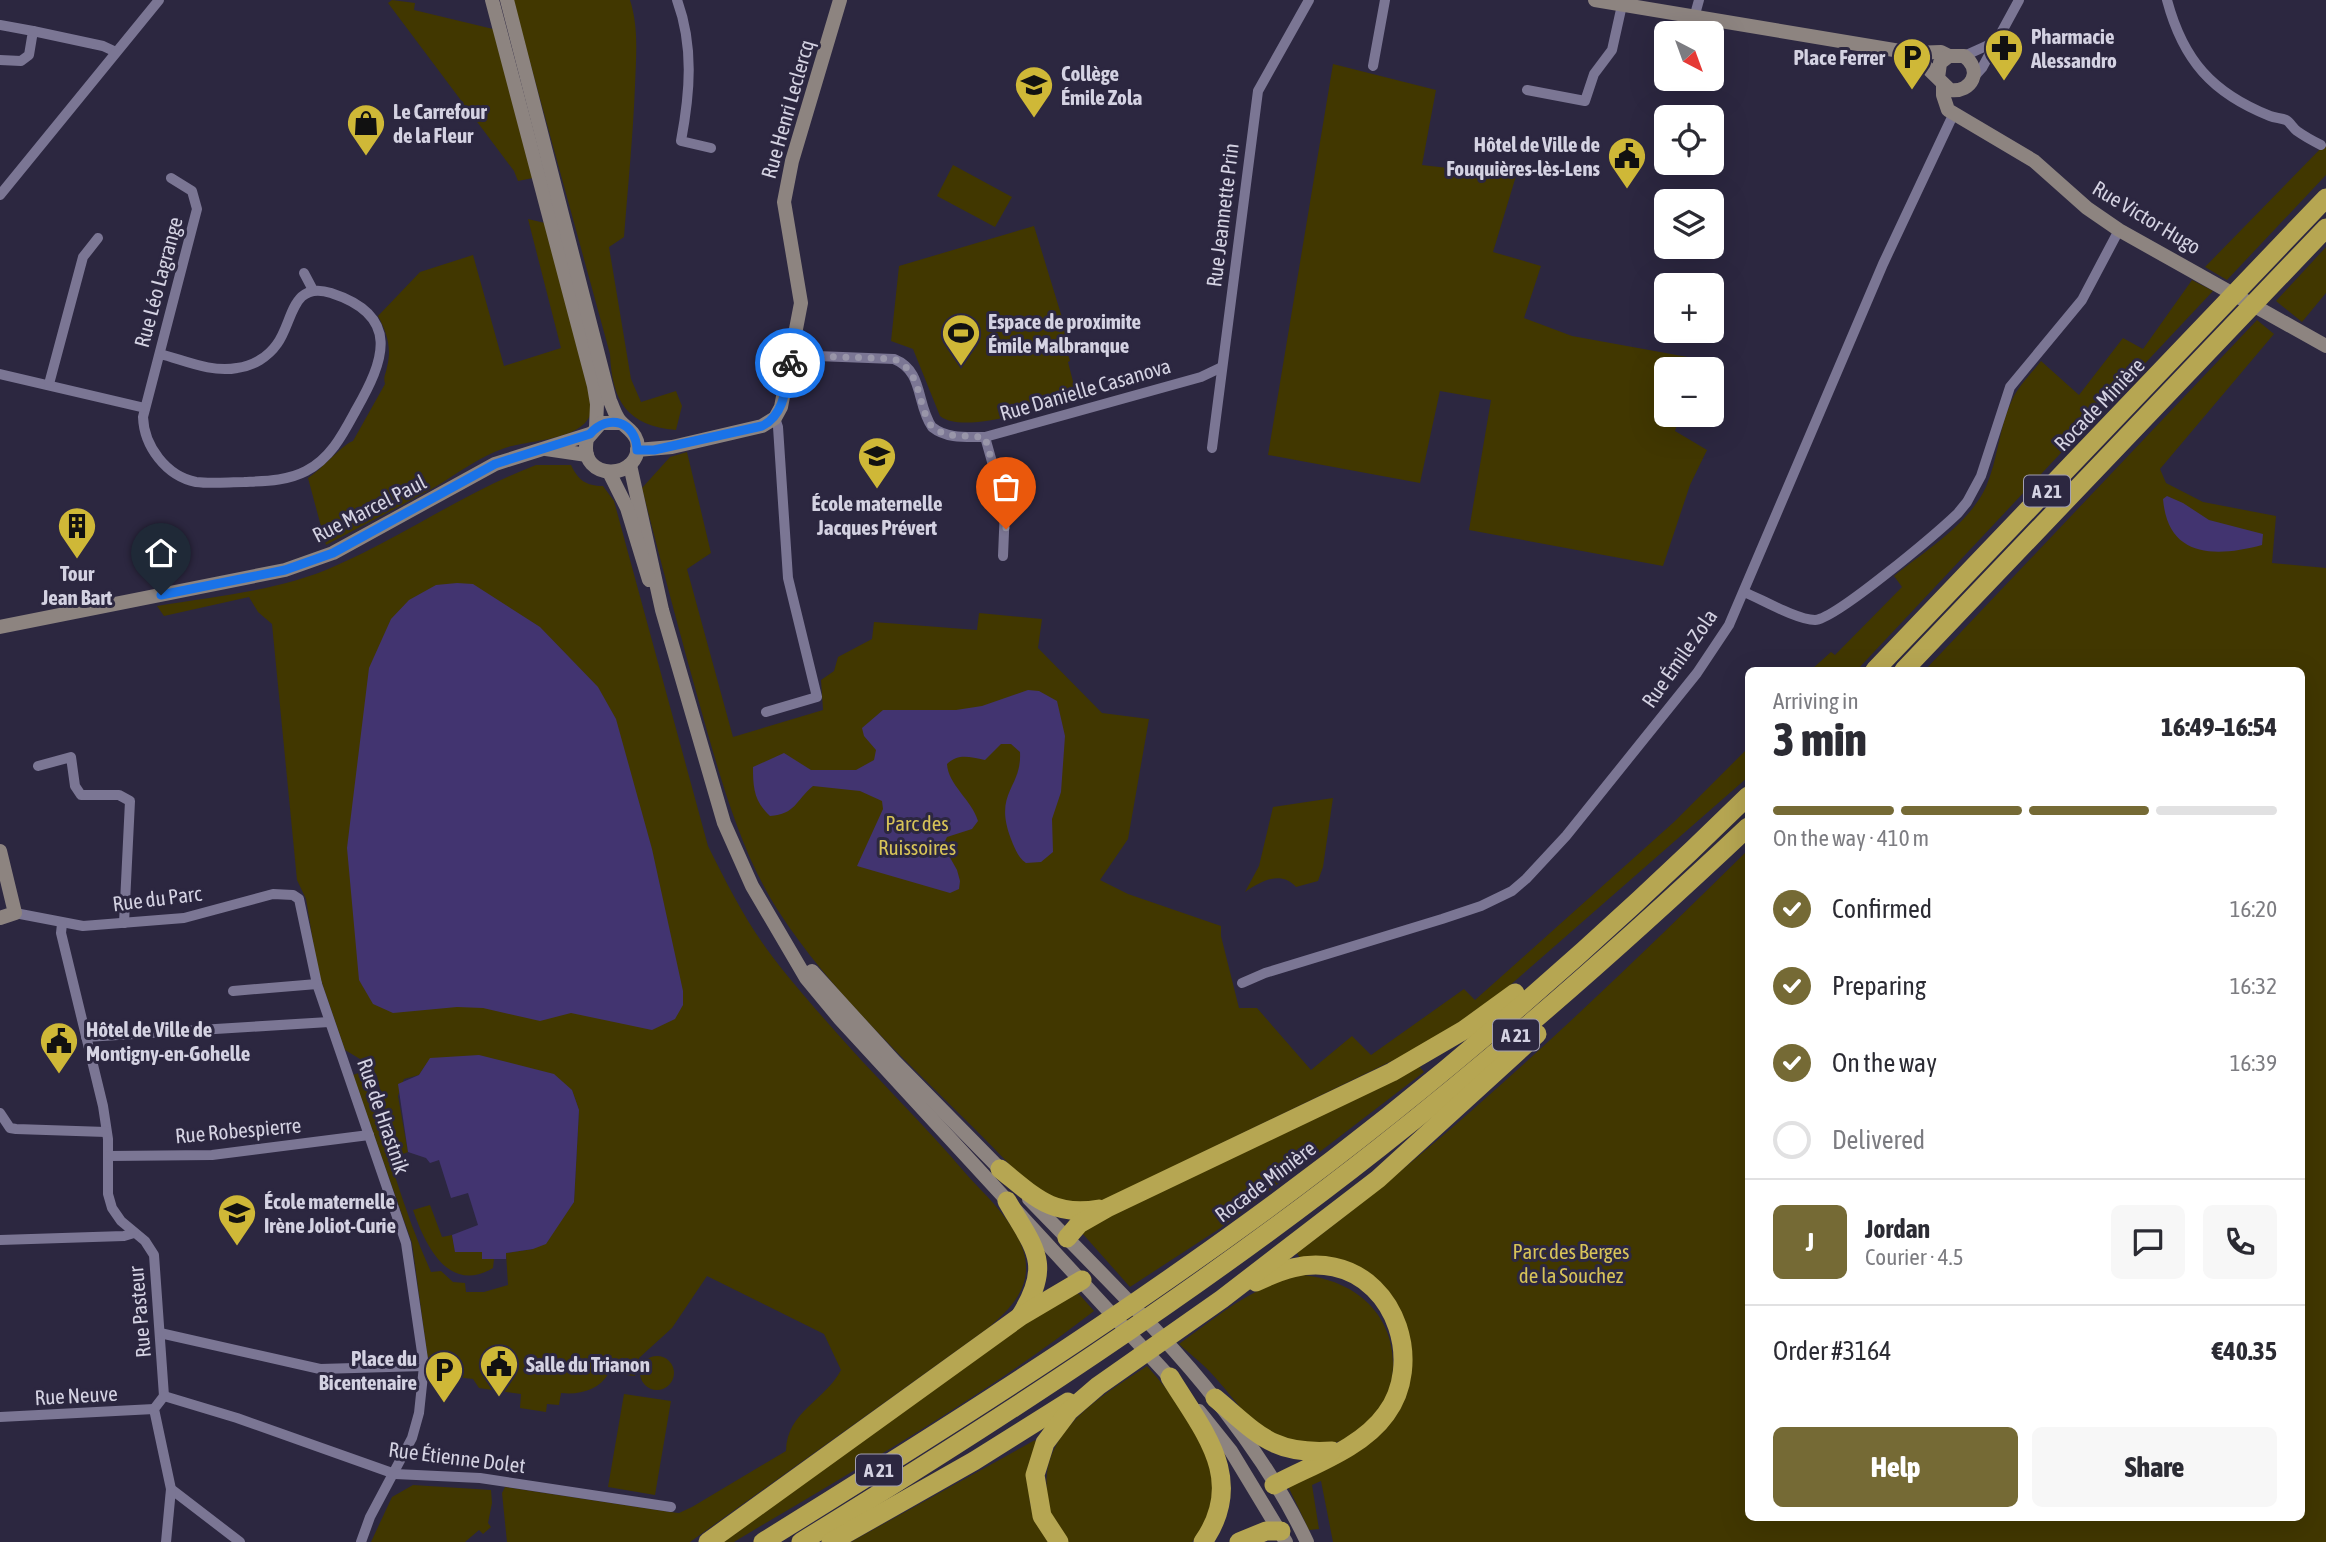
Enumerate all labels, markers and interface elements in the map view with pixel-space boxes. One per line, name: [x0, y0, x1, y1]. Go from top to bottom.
north arrow: [1654, 21, 1724, 91]
map controls: [1654, 21, 1724, 427]
place label: Pharmacie Alessandro: [2030, 24, 2117, 72]
pharmacy icon: Pharmacie Alessandro: [1983, 27, 2025, 82]
parking icon: Place Ferrer: [1891, 36, 1933, 91]
street label: Rue Henri Leclercq: [756, 37, 818, 181]
place label: Place Ferrer: [1794, 45, 1886, 69]
place label: Collège Émile Zola: [1061, 61, 1143, 109]
school or university icon: Collège Émile Zola: [1013, 64, 1055, 119]
place label: Le Carrefour de la Fleur: [393, 99, 487, 147]
shop icon: Le Carrefour de la Fleur: [345, 102, 387, 157]
button: locate: [1654, 105, 1724, 175]
place label: Hôtel de Ville de Fouquières-lès-Lens: [1446, 132, 1601, 180]
public building icon: Hôtel de Ville de Fouquières-lès-Lens: [1606, 135, 1648, 190]
street label: Rue Jeannette Prin: [1201, 142, 1243, 288]
street label: Rue Victor Hugo: [2089, 175, 2205, 259]
button: layers: [1654, 189, 1724, 259]
street label: Rue Léo Lagrange: [129, 214, 187, 350]
button: +: [1654, 273, 1724, 343]
place label: Espace de proximite Émile Malbranque: [988, 309, 1141, 357]
sports icon: Espace de proximite Émile Malbranque: [940, 312, 982, 367]
courier: [755, 328, 825, 398]
icon: bike: [771, 344, 809, 382]
street label: Rue Danielle Casanova: [997, 353, 1173, 425]
street label: Rocade Minière: [2049, 353, 2149, 455]
button: −: [1654, 357, 1724, 427]
school or university icon: École maternelle Jacques Prévert: [856, 435, 898, 490]
pin: [976, 457, 1036, 529]
icon: bag: [987, 468, 1025, 506]
street label: Rue Marcel Paul: [308, 469, 430, 547]
road number: A 21: [2024, 476, 2070, 506]
place label: École maternelle Jacques Prévert: [812, 491, 942, 539]
building icon: Tour Jean Bart: [56, 505, 98, 560]
pin: [131, 523, 191, 595]
icon: home: [142, 534, 180, 572]
place label: Tour Jean Bart: [41, 561, 112, 609]
street label: Rue Émile Zola: [1636, 604, 1722, 712]
text: Arriving in: [1773, 688, 1859, 714]
text: 16:49–16:54: [2161, 712, 2277, 742]
text: 3 min: [1773, 713, 1867, 766]
park label: Parc des Ruissoires: [878, 811, 956, 859]
text: On the way · 410 m: [1773, 825, 1929, 851]
street label: Rue du Parc: [111, 881, 203, 915]
icon: check: [1773, 890, 1811, 928]
text: Confirmed: [1832, 894, 1932, 924]
text: 16:20: [2230, 896, 2277, 922]
icon: check: [1773, 967, 1811, 1005]
text: Preparing: [1832, 971, 1926, 1001]
text: 16:32: [2230, 973, 2277, 999]
place label: Hôtel de Ville de Montigny-en-Gohelle: [86, 1017, 250, 1065]
public building icon: Hôtel de Ville de Montigny-en-Gohelle: [38, 1020, 80, 1075]
road number: A 21: [1493, 1020, 1539, 1050]
icon: check: [1773, 1044, 1811, 1082]
text: On the way: [1832, 1048, 1937, 1078]
text: 16:39: [2230, 1050, 2277, 1076]
street label: Rue de Hrastnik: [353, 1055, 415, 1177]
street label: Rue Robespierre: [174, 1113, 302, 1147]
text: Delivered: [1832, 1125, 1925, 1155]
street label: Rocade Minière: [1210, 1135, 1320, 1227]
place label: École maternelle Irène Joliot-Curie: [264, 1189, 396, 1237]
school or university icon: École maternelle Irène Joliot-Curie: [216, 1192, 258, 1247]
button: chat: [2111, 1205, 2185, 1279]
button: phone: [2203, 1205, 2277, 1279]
text: Jordan: [1865, 1214, 1930, 1244]
text: J: [1806, 1227, 1814, 1257]
park label: Parc des Berges de la Souchez: [1513, 1239, 1629, 1287]
text: Courier · 4.5: [1865, 1244, 1964, 1270]
street label: Rue Pasteur: [123, 1264, 155, 1359]
text: Order #3164: [1773, 1336, 1892, 1366]
text: €40.35: [2212, 1336, 2277, 1366]
public building icon: Salle du Trianon: [478, 1343, 520, 1398]
place label: Place du Bicentenaire: [319, 1346, 417, 1394]
parking icon: Place du Bicentenaire: [423, 1349, 465, 1404]
place label: Salle du Trianon: [526, 1352, 650, 1376]
street label: Rue Neuve: [34, 1381, 118, 1409]
button: Help: [1773, 1427, 2018, 1507]
button: Share: [2032, 1427, 2277, 1507]
street label: Rue Étienne Dolet: [387, 1437, 527, 1477]
road number: A 21: [856, 1454, 902, 1486]

